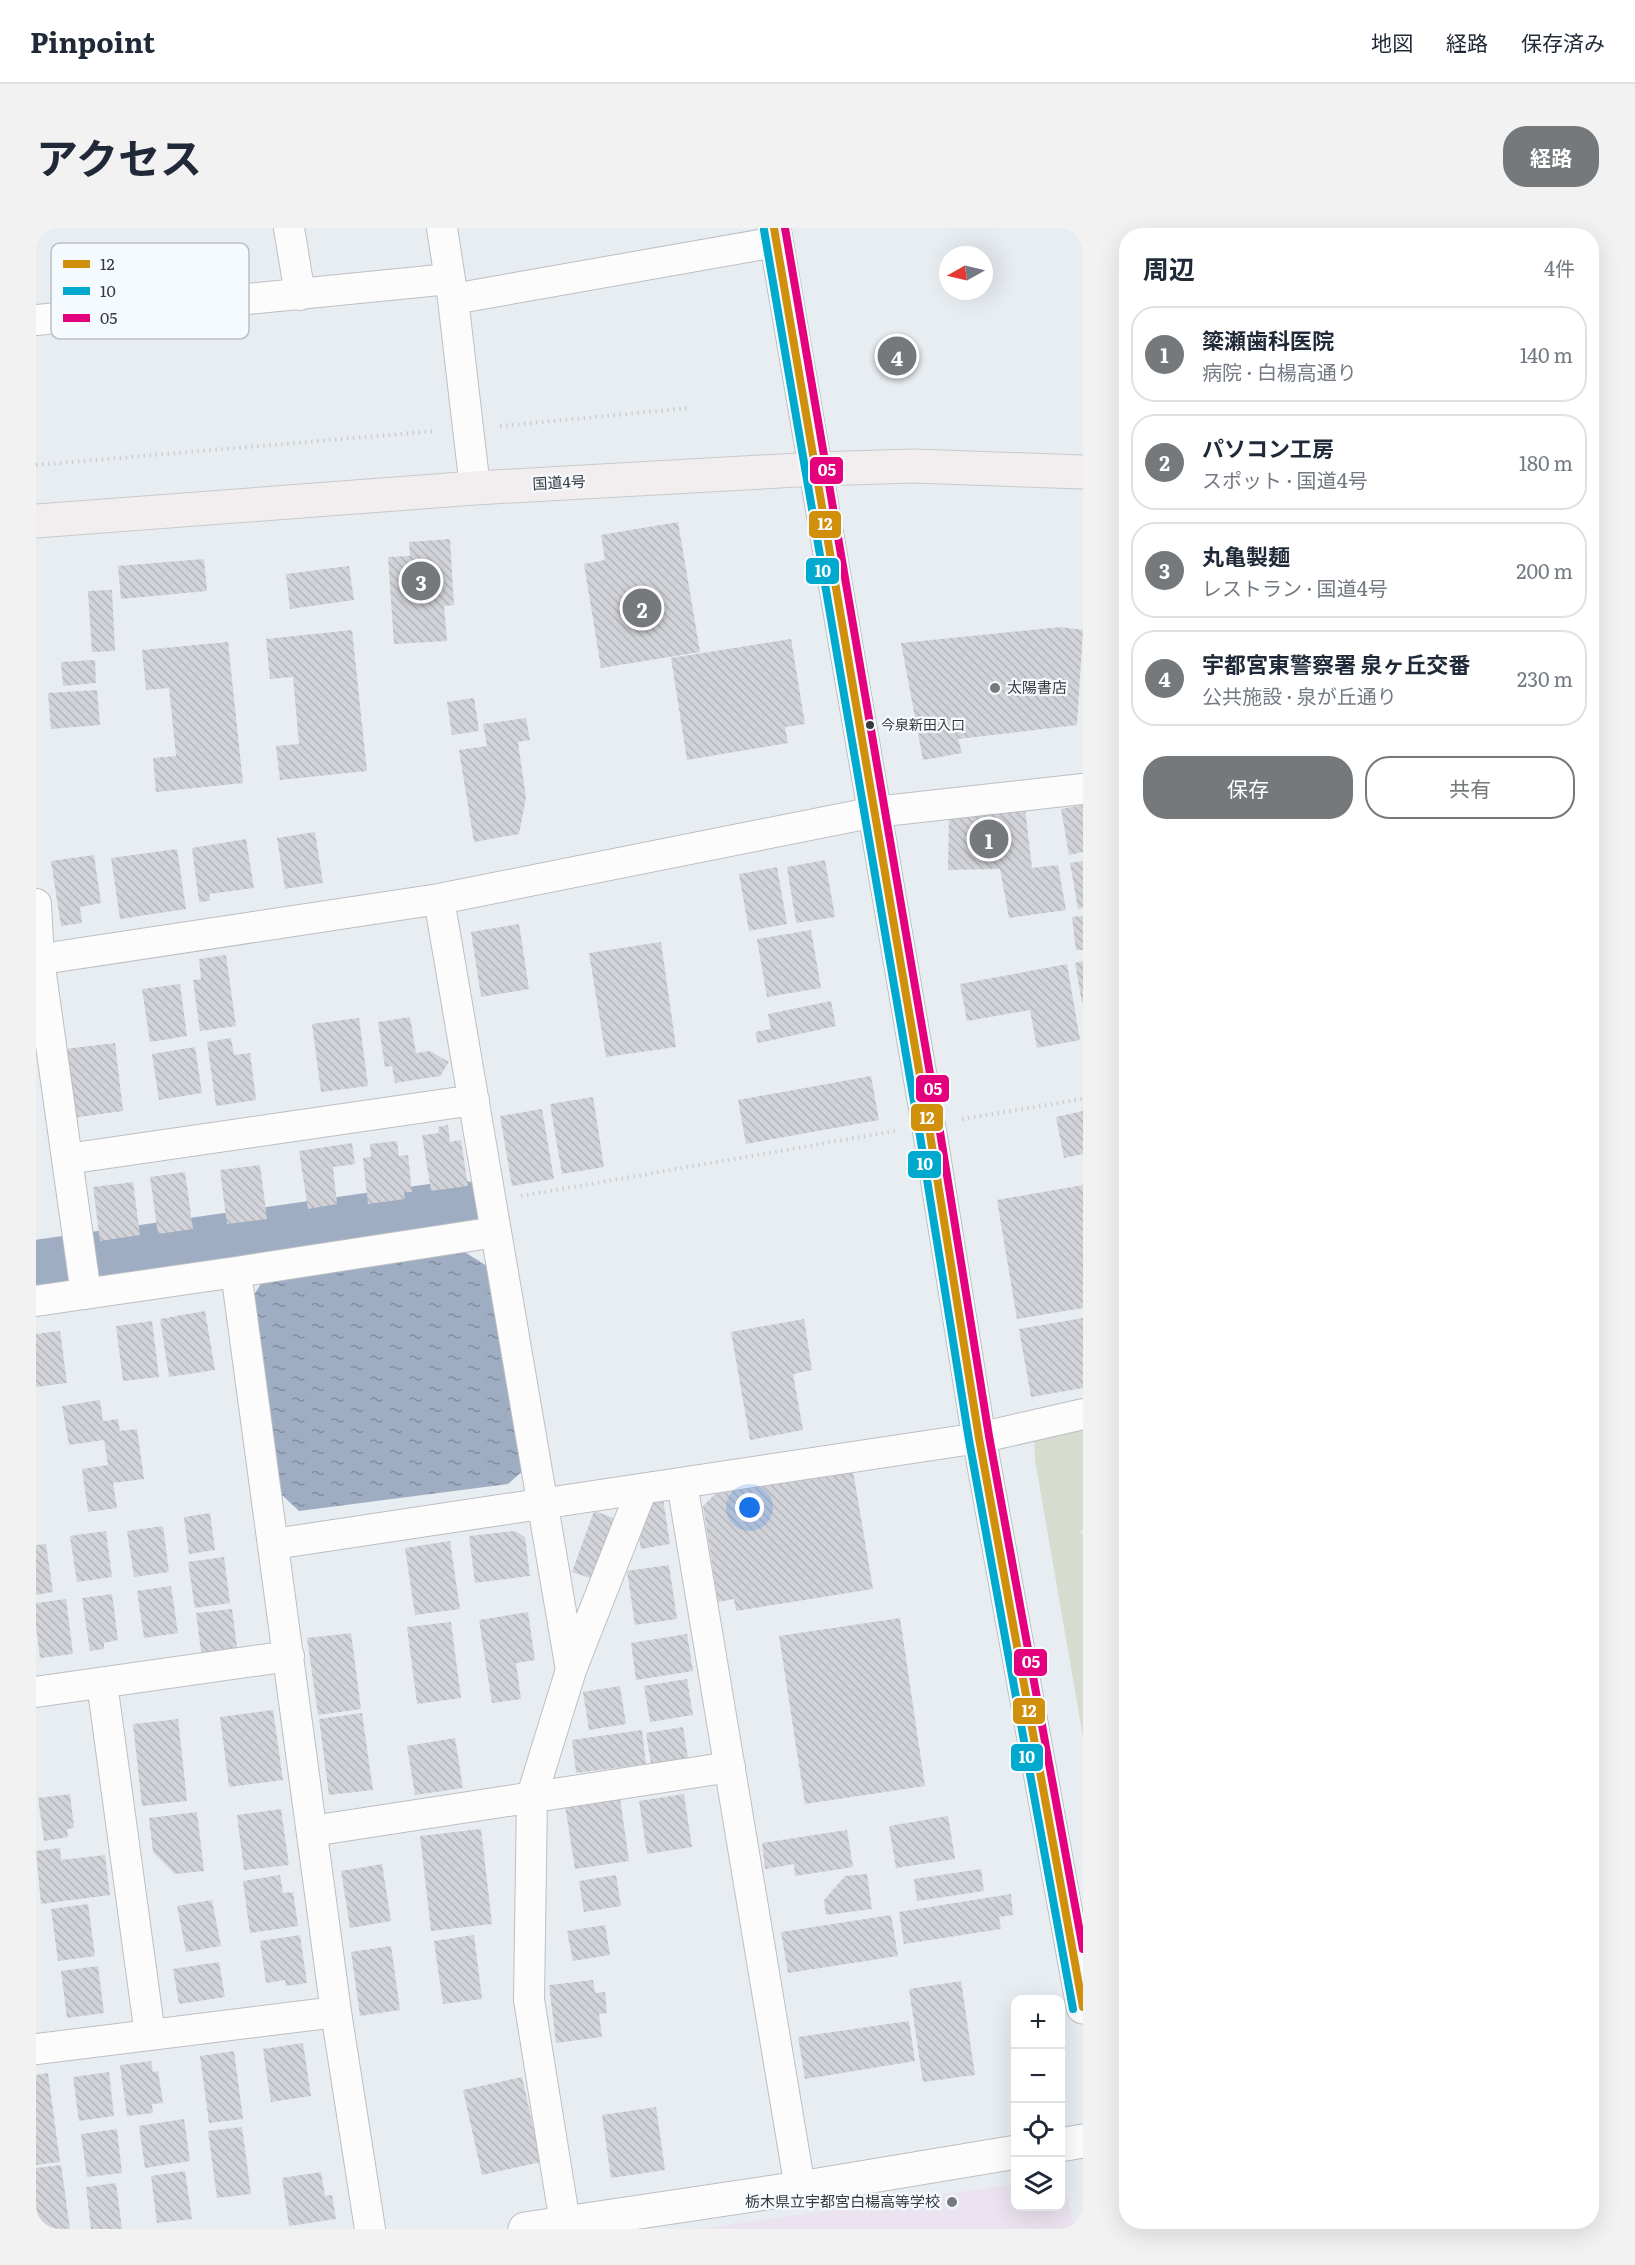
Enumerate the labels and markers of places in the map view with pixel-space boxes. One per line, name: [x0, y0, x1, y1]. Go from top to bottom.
pin: 4: [878, 334, 916, 378]
pin: 3: [402, 558, 440, 604]
pin: 2: [622, 586, 662, 631]
place label: 太陽書店: [1007, 675, 1067, 698]
marker: 太陽書店: [988, 681, 1002, 695]
place label: 今泉新田入口: [881, 714, 965, 734]
marker: 今泉新田入口: [864, 719, 876, 731]
pin: 1: [970, 816, 1008, 862]
place label: 栃木県立宇都宮白楊高等学校: [745, 2189, 940, 2212]
marker: 栃木県立宇都宮白楊高等学校: [945, 2195, 959, 2209]

